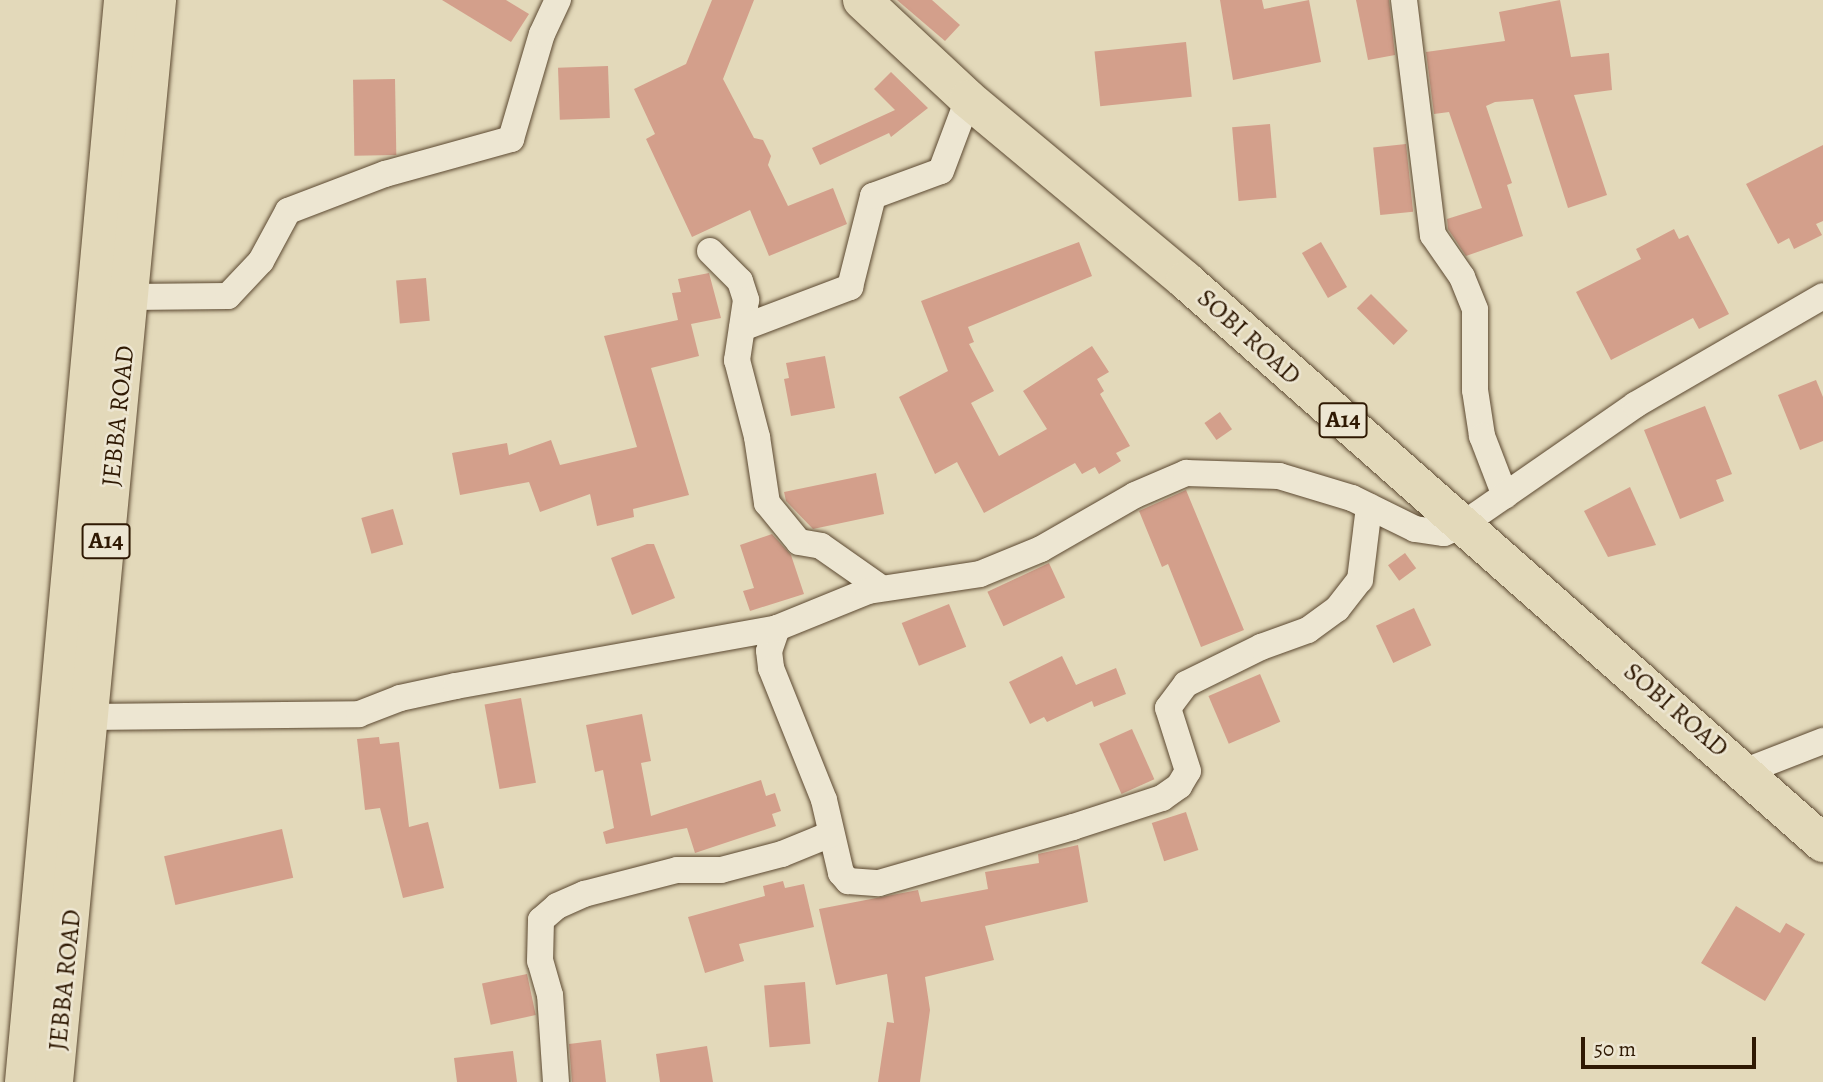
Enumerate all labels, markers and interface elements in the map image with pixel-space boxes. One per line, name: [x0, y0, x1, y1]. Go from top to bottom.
street label: SOBI ROAD: [1191, 282, 1307, 392]
street label: JEBBA ROAD: [95, 344, 141, 488]
road number: A14: [1318, 400, 1368, 440]
road number: A14: [82, 520, 130, 562]
street label: SOBI ROAD: [1617, 656, 1735, 764]
street label: JEBBA ROAD: [42, 908, 88, 1052]
scale bar: [1585, 1023, 1760, 1066]
text: 50 m: [1594, 1035, 1636, 1063]

